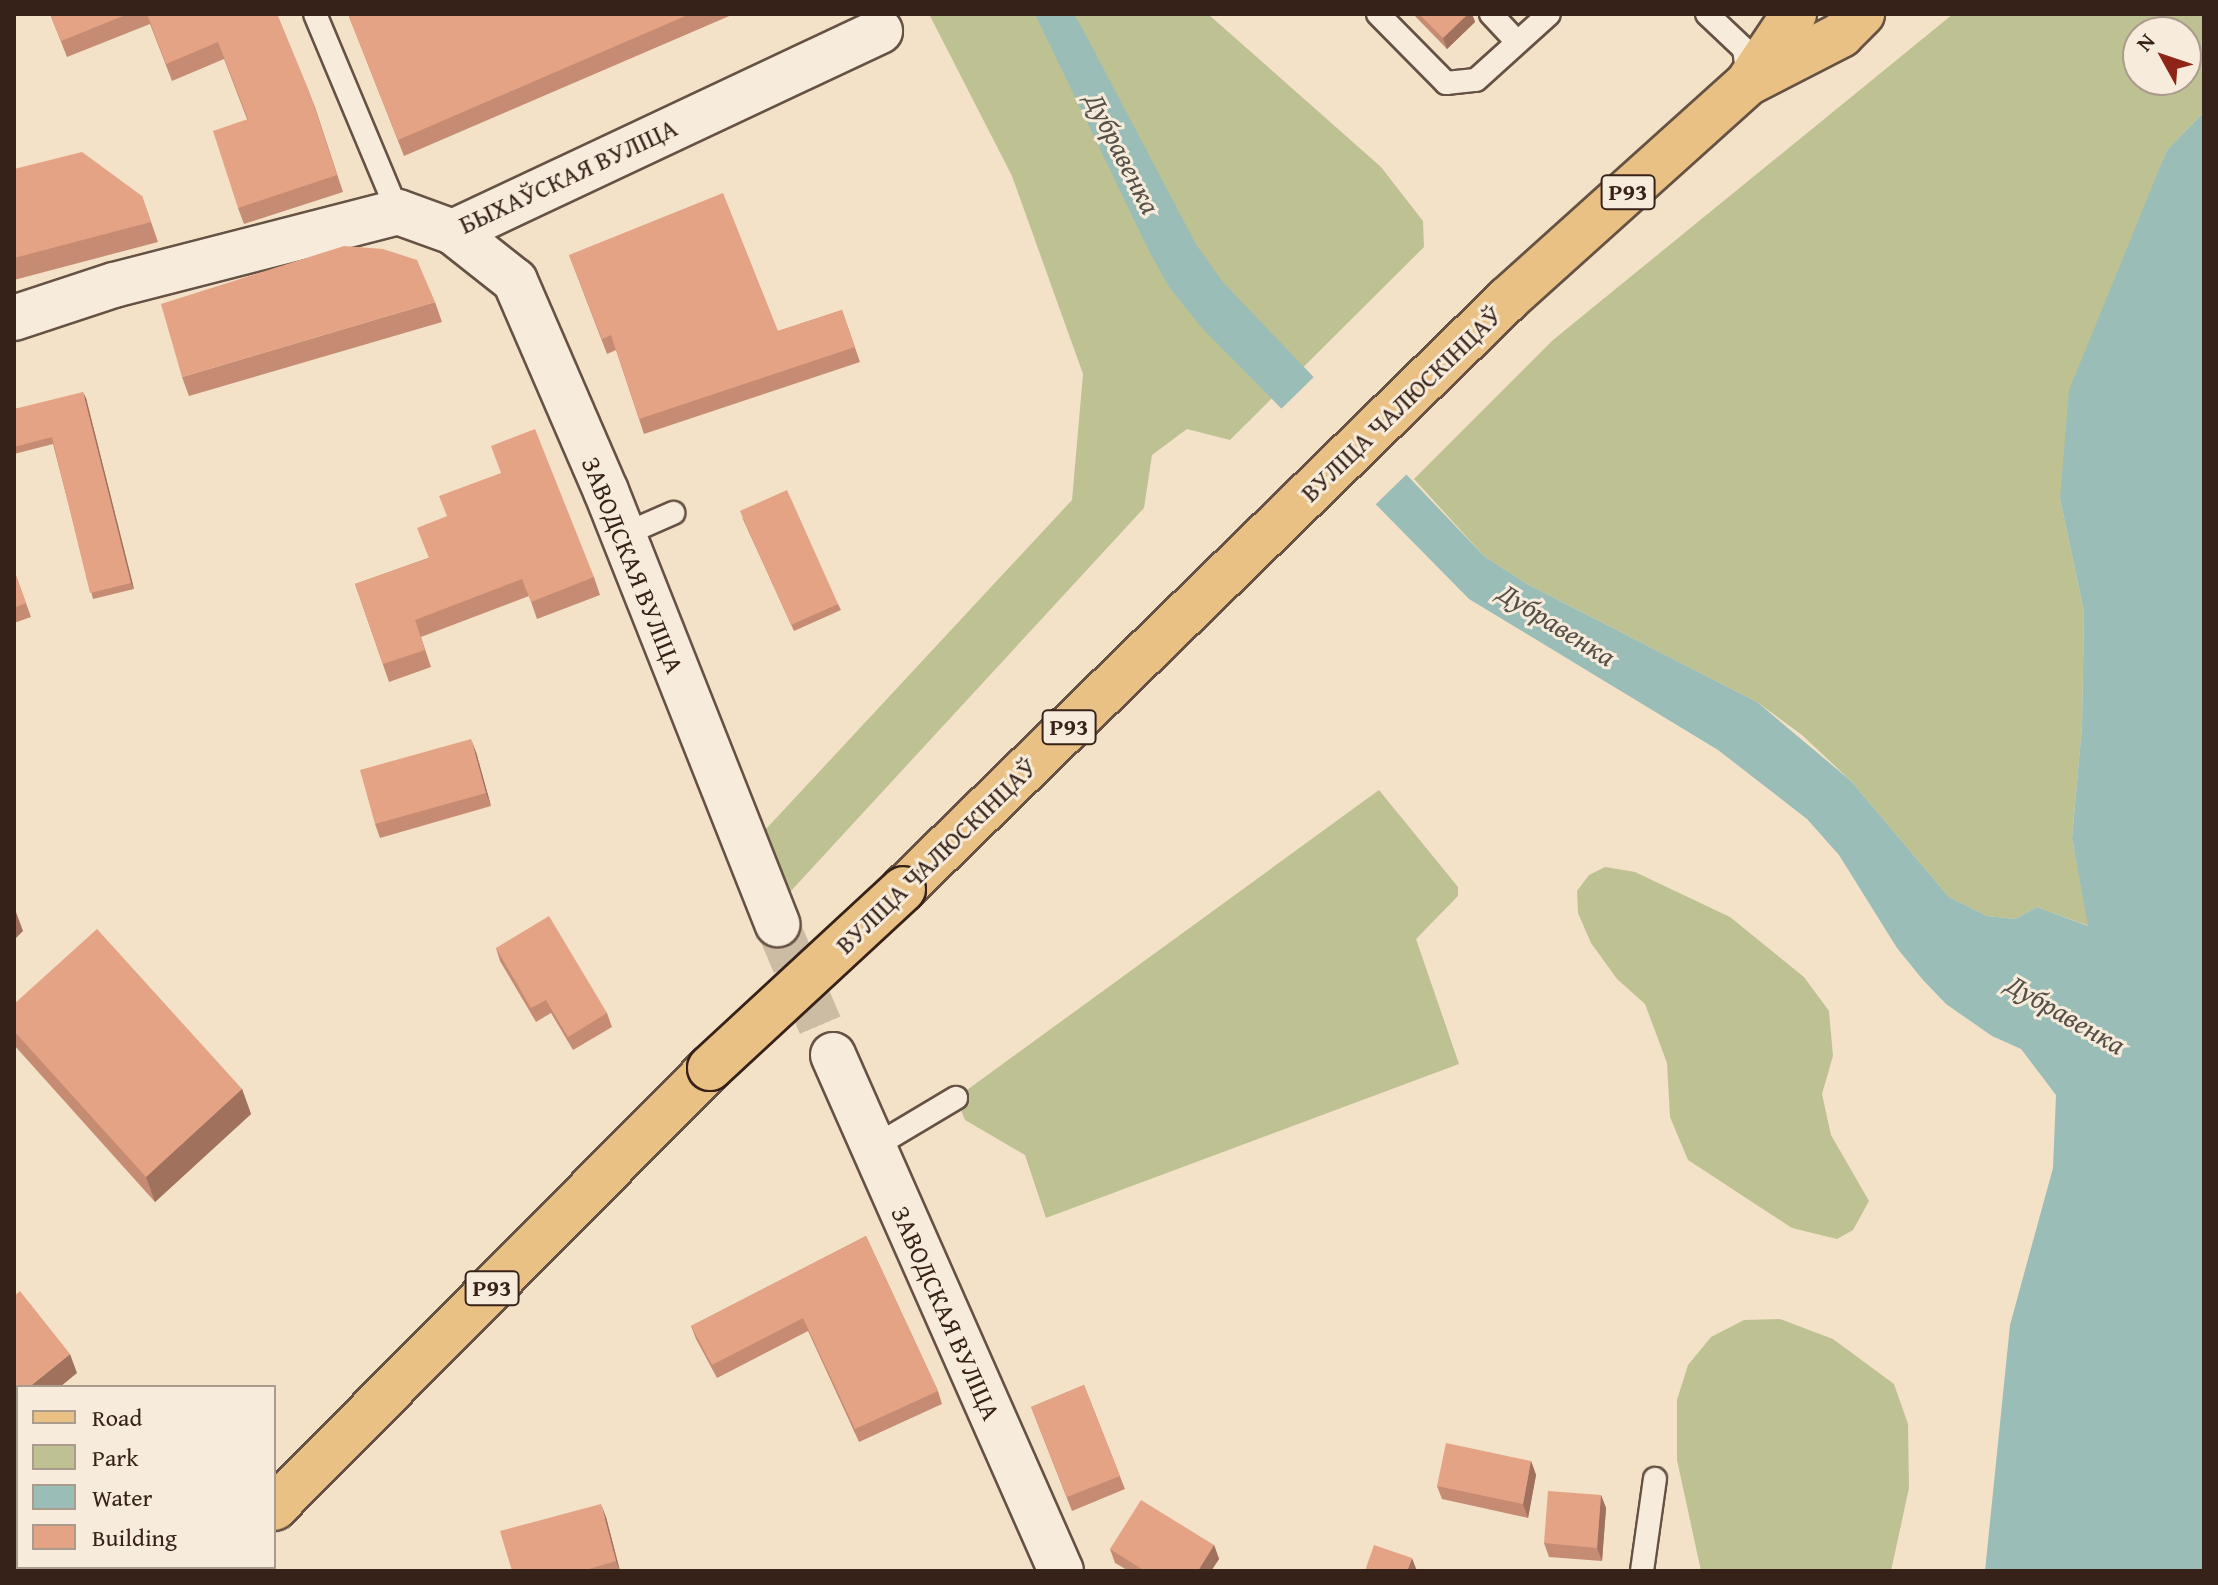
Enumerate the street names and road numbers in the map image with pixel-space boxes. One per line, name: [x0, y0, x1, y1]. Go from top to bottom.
street label: БЫХАЎСКАЯ ВУЛІЦА: [454, 112, 682, 240]
road number: Р93: [1600, 172, 1656, 212]
street label: ВУЛІЦА ЧАЛЮСКІНЦАЎ: [1294, 300, 1508, 508]
street label: ЗАВОДСКАЯ ВУЛІЦА: [575, 452, 691, 678]
road number: Р93: [1041, 707, 1097, 747]
street label: ВУЛІЦА ЧАЛЮСКІНЦАЎ: [829, 752, 1043, 960]
street label: ЗАВОДСКАЯ ВУЛІЦА: [885, 1201, 1007, 1425]
road number: Р93: [464, 1268, 520, 1308]

